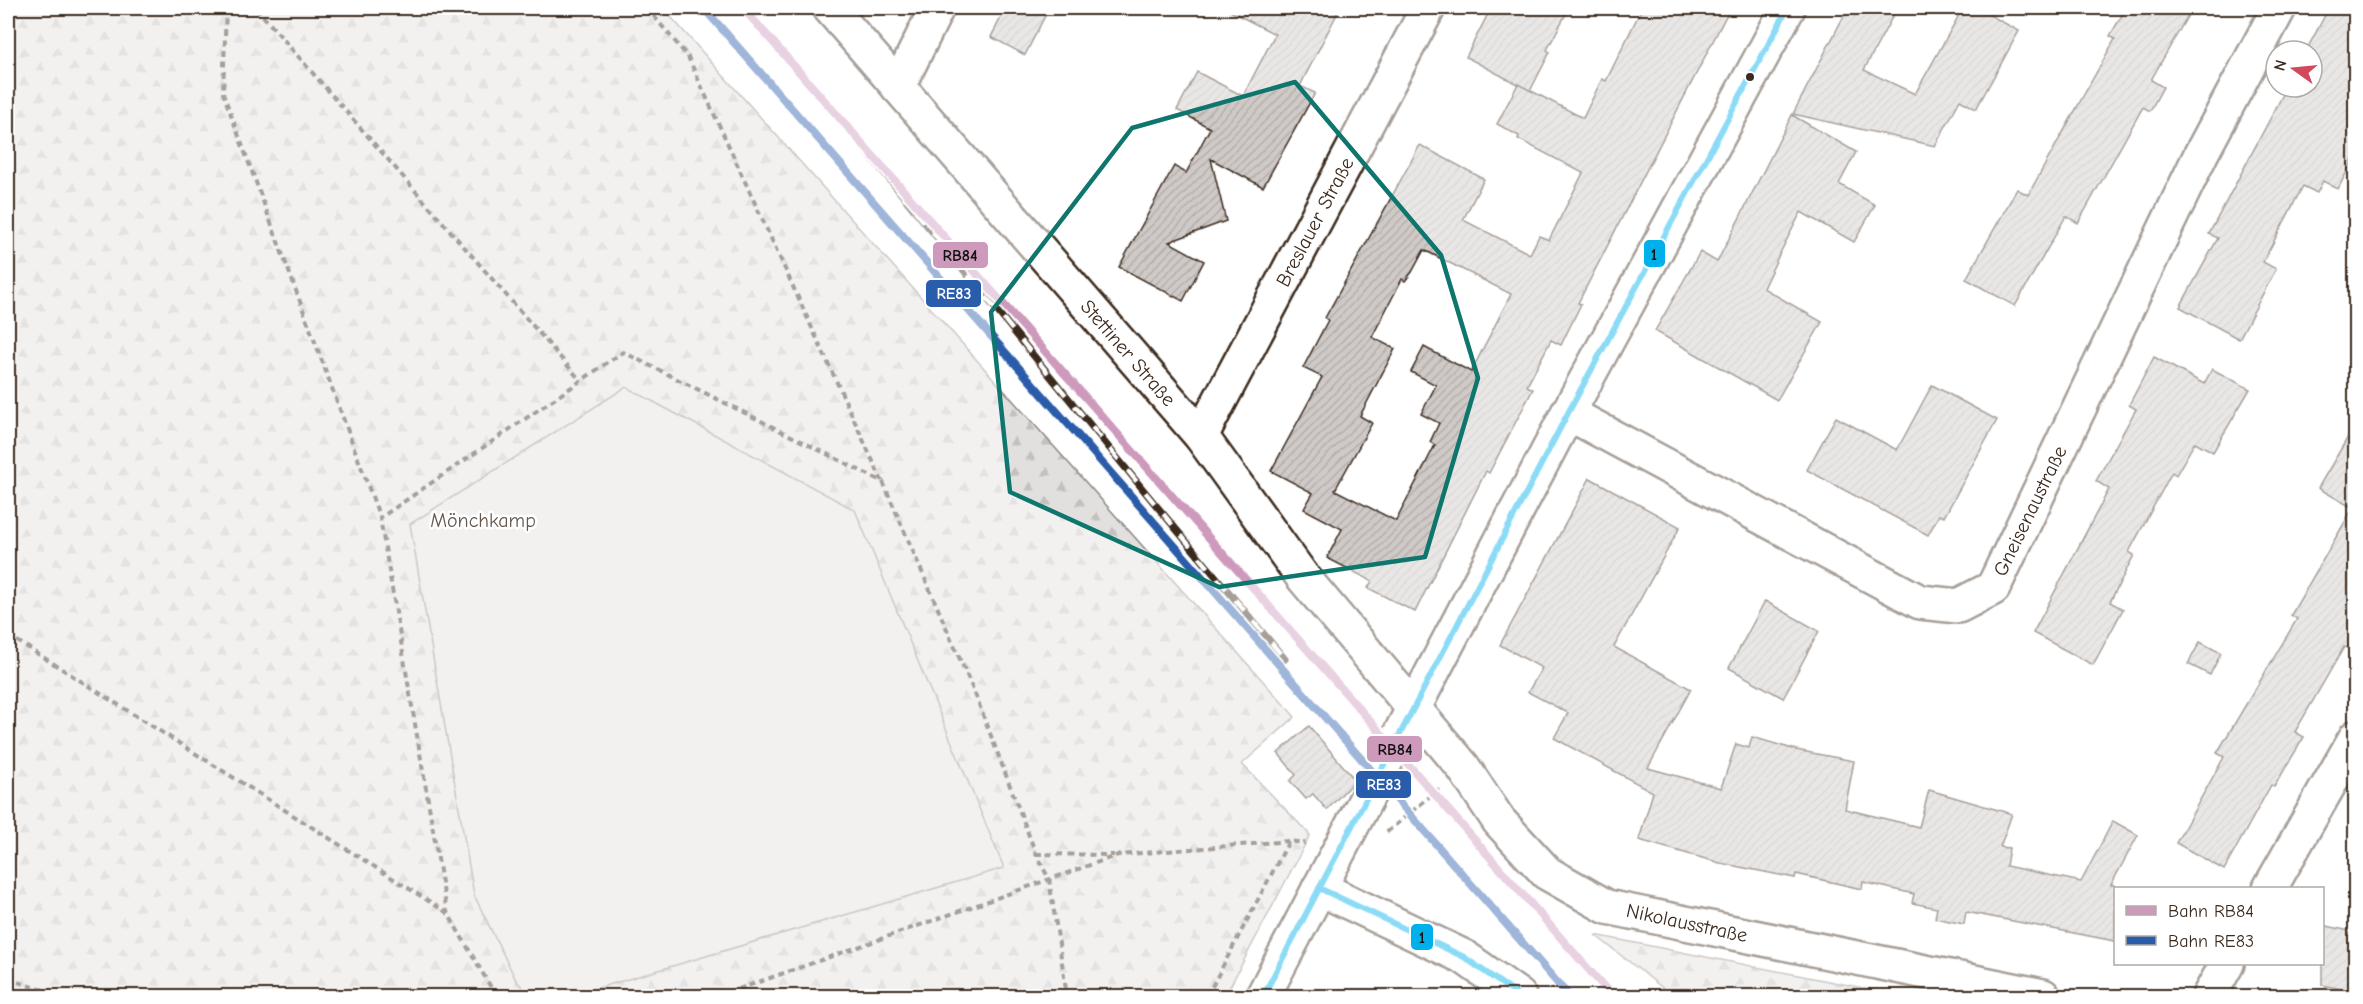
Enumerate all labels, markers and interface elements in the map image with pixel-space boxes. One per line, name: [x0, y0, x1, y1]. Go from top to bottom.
north arrow: [2264, 39, 2324, 99]
text: N: [2270, 58, 2291, 73]
unlabelled marker: [1744, 71, 1756, 83]
street label: Breslauer Straße: [1271, 153, 1359, 291]
line badge: 1: [1643, 239, 1666, 268]
line badge: RB84: [932, 241, 989, 269]
text: 1: [1651, 246, 1657, 264]
text: RB84: [943, 247, 977, 265]
line badge: RE83: [925, 279, 982, 308]
text: RE83: [937, 285, 972, 303]
street label: Stettiner Straße: [1076, 295, 1180, 411]
street label: Gneisenaustraße: [1988, 442, 2072, 580]
park label: Mönchkamp: [430, 509, 536, 532]
line badge: RB84: [1366, 735, 1423, 763]
text: RB84: [1378, 741, 1412, 759]
line badge: RE83: [1355, 770, 1412, 799]
text: RE83: [1367, 776, 1402, 794]
legend: [2114, 887, 2324, 965]
street label: Nikolausstraße: [1624, 899, 1750, 947]
text: Bahn RB84: [2168, 901, 2254, 922]
line badge: 1: [1410, 923, 1434, 951]
text: 1: [1419, 929, 1425, 947]
text: Bahn RE83: [2168, 931, 2254, 952]

